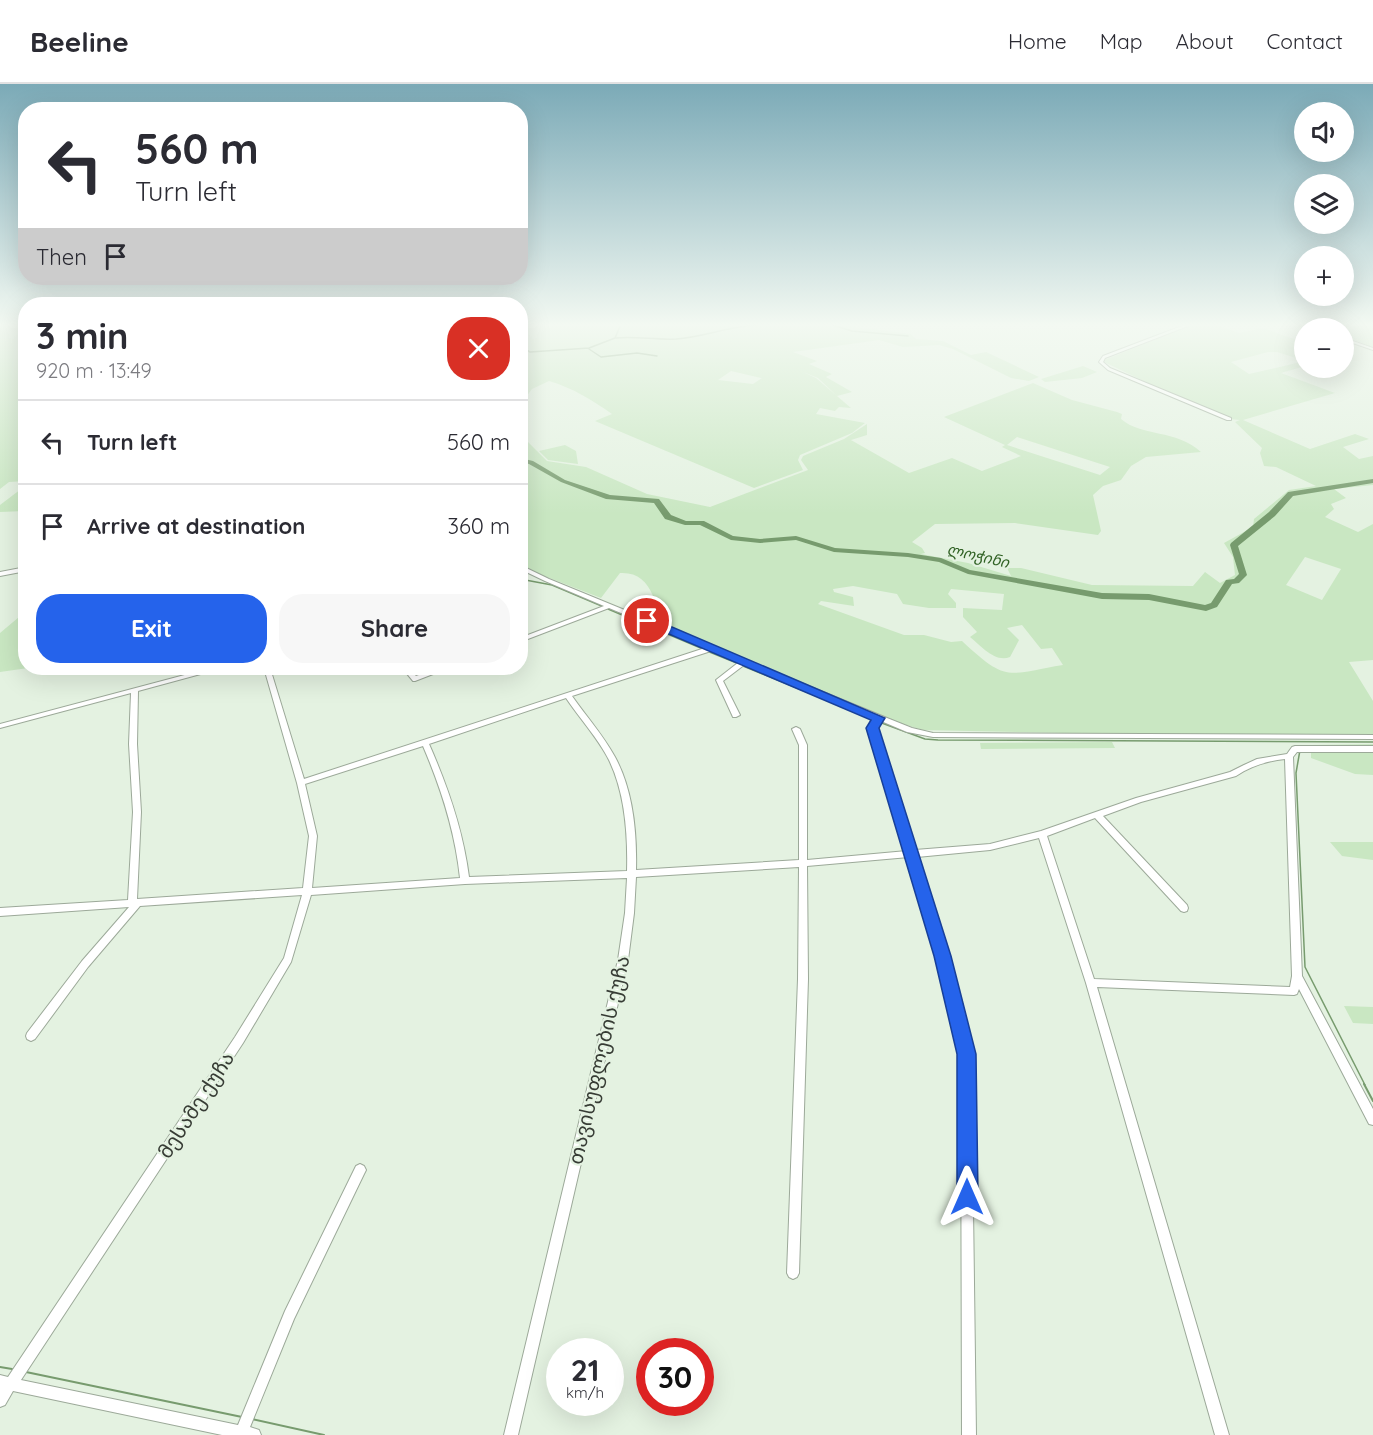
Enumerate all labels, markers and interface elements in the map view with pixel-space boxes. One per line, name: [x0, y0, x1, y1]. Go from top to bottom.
text: Beeline: [30, 24, 129, 59]
text: Home: [1008, 28, 1067, 54]
text: Map: [1100, 28, 1143, 54]
text: About: [1176, 28, 1234, 54]
text: Contact: [1267, 28, 1343, 54]
map controls: [1294, 102, 1354, 378]
button: sound: [1294, 102, 1354, 162]
text: 560 m: [135, 122, 259, 175]
icon: left: [36, 126, 114, 204]
text: Turn left: [135, 174, 237, 208]
button: layers: [1294, 174, 1354, 234]
icon: arrive: [99, 240, 132, 273]
text: Then: [36, 243, 87, 271]
button: +: [1294, 246, 1354, 306]
text: 3 min: [36, 313, 129, 358]
button: close: [447, 317, 510, 380]
button: −: [1294, 318, 1354, 378]
text: 920 m · 13:49: [36, 358, 152, 383]
icon: left: [36, 426, 69, 459]
text: Turn left: [87, 428, 177, 456]
text: 560 m: [447, 428, 510, 456]
icon: arrive: [36, 510, 69, 543]
text: Arrive at destination: [87, 512, 305, 540]
text: 360 m: [447, 512, 510, 540]
water label: ლოჭინი: [945, 539, 1012, 572]
button: Exit: [36, 594, 267, 663]
button: Share: [279, 594, 510, 663]
pin: [621, 595, 672, 646]
icon: arrive: [630, 604, 663, 637]
street label: თავისუფლების ქუჩა: [562, 953, 636, 1167]
street label: მესამე ქუჩა: [152, 1047, 239, 1163]
position arrow: [935, 1165, 999, 1229]
speed limit sign: 30: [636, 1338, 714, 1416]
text: 21: [571, 1351, 599, 1389]
text: km/h: [566, 1383, 604, 1402]

